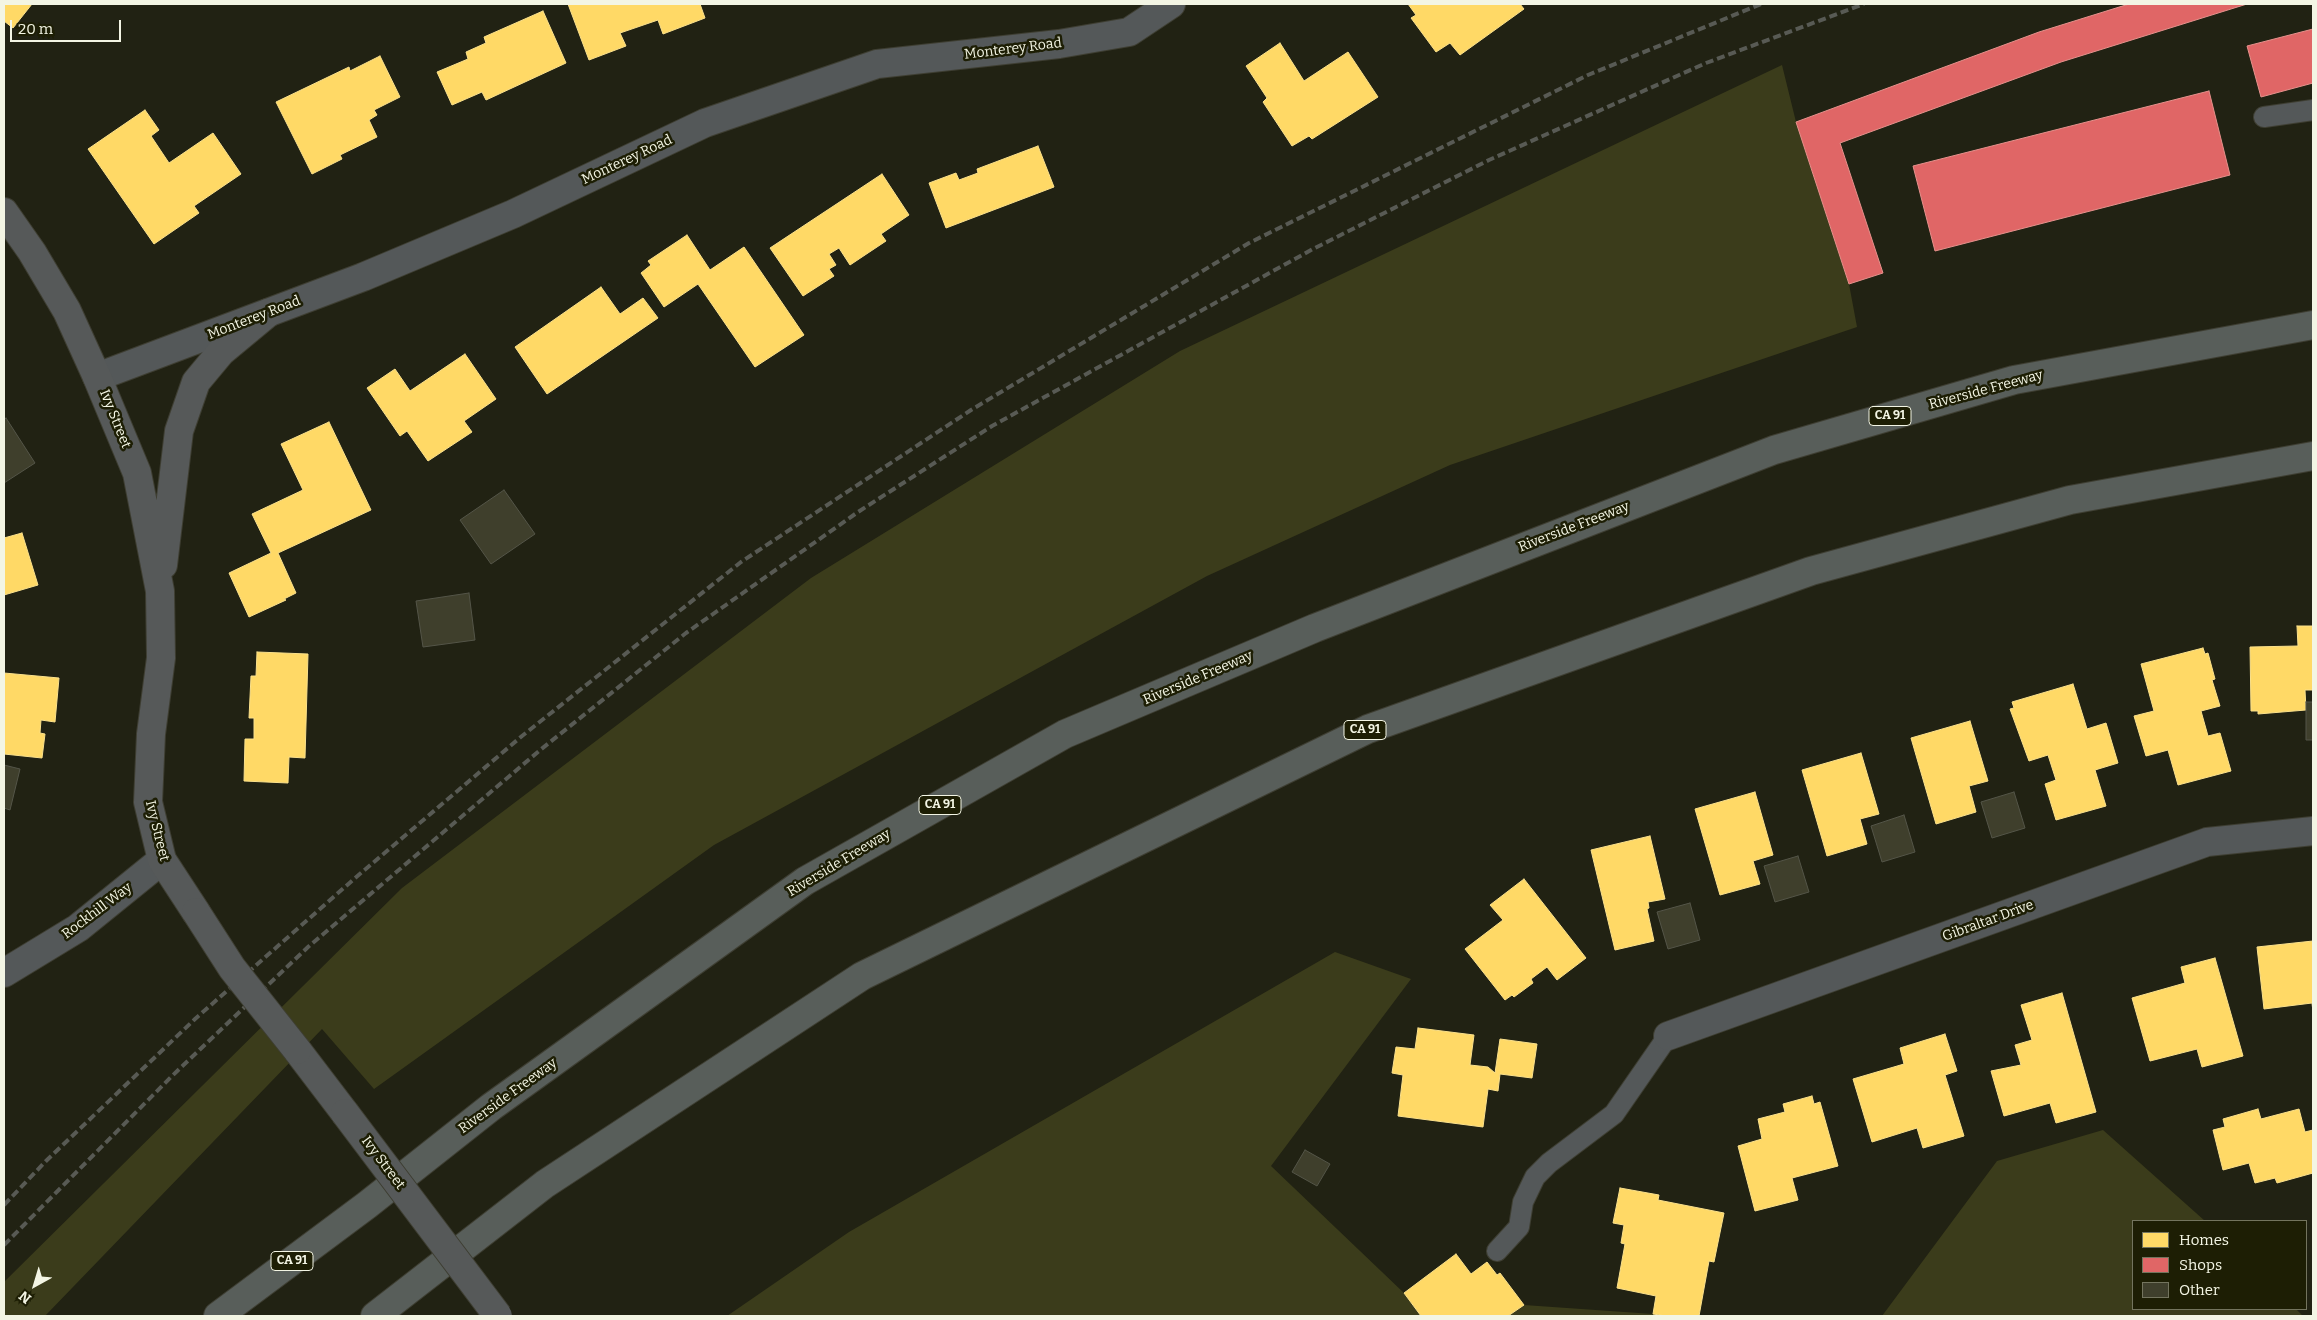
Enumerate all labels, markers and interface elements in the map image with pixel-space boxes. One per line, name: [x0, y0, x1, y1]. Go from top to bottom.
scale bar: [12, 10, 124, 42]
text: 20 m: [18, 20, 53, 38]
street label: Monterey Road: [963, 35, 1063, 63]
street label: Monterey Road: [579, 132, 675, 188]
street label: Monterey Road: [205, 293, 303, 343]
street label: Riverside Freeway: [1927, 367, 2045, 413]
street label: Ivy Street: [96, 387, 134, 451]
road number: CA 91: [1869, 406, 1911, 426]
street label: Riverside Freeway: [1516, 498, 1632, 556]
street label: Riverside Freeway: [1141, 647, 1255, 709]
road number: CA 91: [1344, 720, 1386, 740]
road number: CA 91: [919, 796, 961, 814]
street label: Ivy Street: [141, 799, 173, 863]
street label: Riverside Freeway: [784, 826, 894, 900]
street label: Rockhill Way: [59, 879, 135, 943]
street label: Gibraltar Drive: [1940, 897, 2036, 945]
street label: Riverside Freeway: [456, 1055, 560, 1137]
street label: Ivy Street: [358, 1133, 408, 1193]
legend: [2132, 1220, 2307, 1310]
text: Homes: [2179, 1231, 2229, 1249]
road number: CA 91: [271, 1252, 313, 1270]
text: Shops: [2179, 1256, 2222, 1274]
north arrow: [10, 1260, 60, 1310]
text: Other: [2179, 1281, 2220, 1299]
text: N: [16, 1287, 35, 1307]

